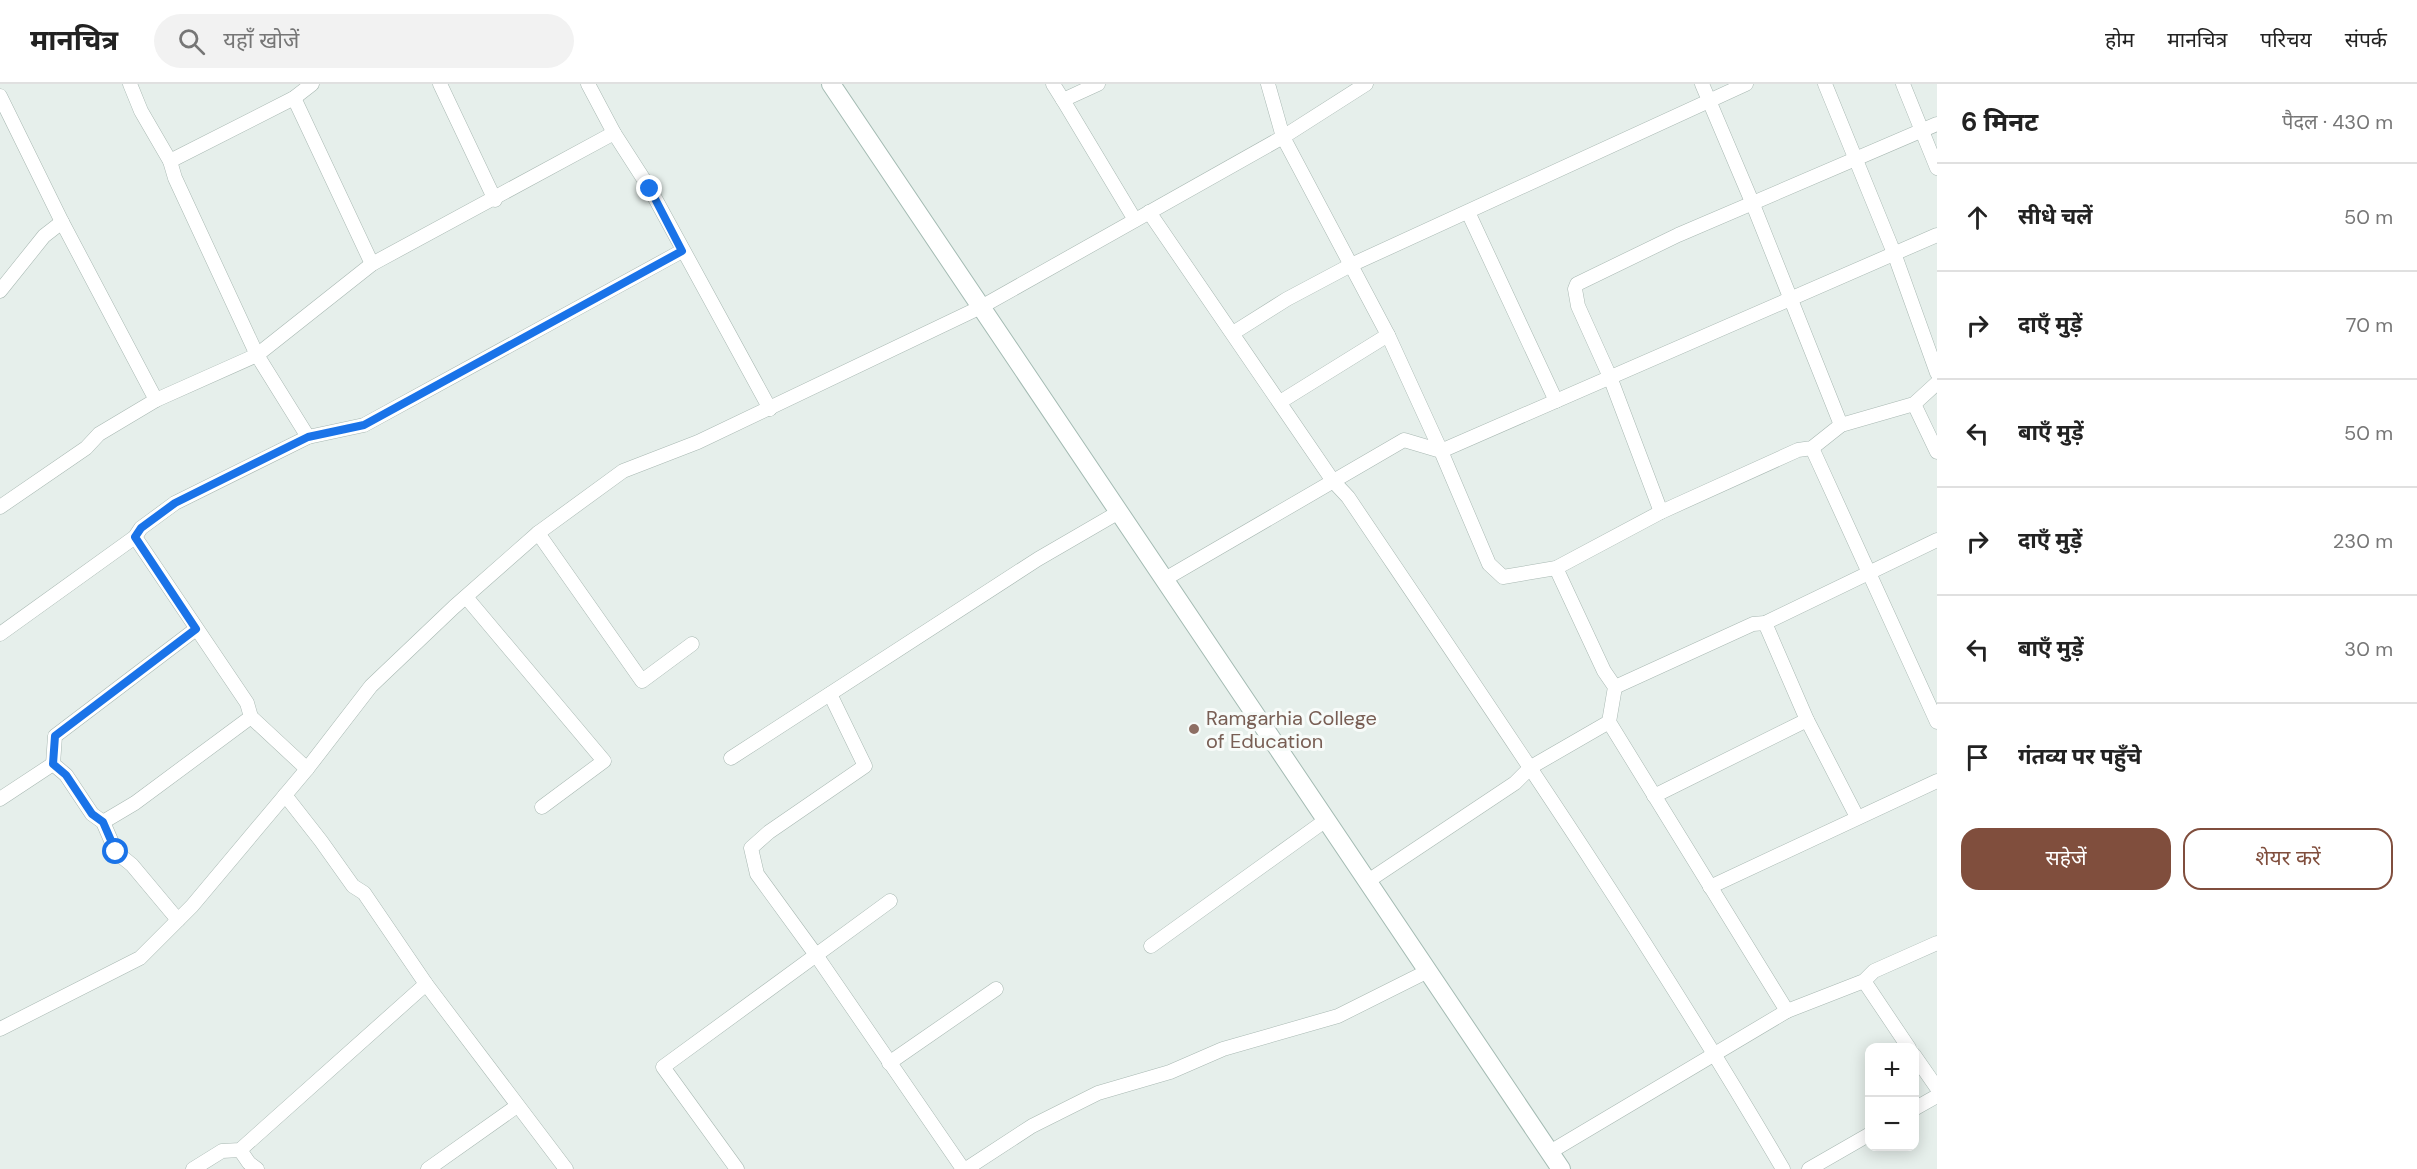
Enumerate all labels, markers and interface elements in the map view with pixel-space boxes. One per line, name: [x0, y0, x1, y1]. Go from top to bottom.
search box: [154, 14, 574, 68]
text: मानचित्र: [30, 22, 118, 59]
icon: search: [175, 25, 208, 58]
text: यहाँ खोजें: [223, 26, 299, 55]
text: होम: [2105, 26, 2134, 54]
text: मानचित्र: [2167, 26, 2227, 54]
text: परिचय: [2260, 26, 2312, 54]
text: संपर्क: [2345, 26, 2387, 54]
text: 6 मिनट: [1961, 105, 2038, 139]
text: पैदल · 430 m: [2282, 109, 2393, 135]
route end: [636, 175, 662, 201]
icon: ahead: [1961, 201, 1994, 234]
text: सीधे चलें: [2018, 202, 2093, 231]
text: 50 m: [2344, 204, 2393, 230]
icon: right: [1961, 309, 1994, 342]
text: दाएँ मुड़ें: [2018, 310, 2082, 339]
text: 70 m: [2346, 312, 2393, 338]
icon: left: [1961, 417, 1994, 450]
text: बाएँ मुड़ें: [2018, 418, 2084, 447]
text: 50 m: [2344, 420, 2393, 446]
icon: right: [1961, 525, 1994, 558]
text: दाएँ मुड़ें: [2018, 526, 2082, 555]
text: 230 m: [2333, 528, 2393, 554]
icon: left: [1961, 633, 1994, 666]
text: बाएँ मुड़ें: [2018, 634, 2084, 663]
text: 30 m: [2344, 636, 2393, 662]
place label: Ramgarhia College of Education: [1206, 705, 1377, 754]
marker: Ramgarhia College of Education: [1187, 722, 1201, 736]
icon: arrive: [1961, 741, 1994, 774]
text: गंतव्य पर पहुँचे: [2018, 742, 2141, 771]
button: सहेजें: [1961, 828, 2171, 890]
button: शेयर करें: [2183, 828, 2393, 890]
route start: [102, 838, 128, 864]
map controls: [1865, 1043, 1919, 1151]
button: +: [1865, 1043, 1919, 1097]
button: −: [1865, 1097, 1919, 1151]

